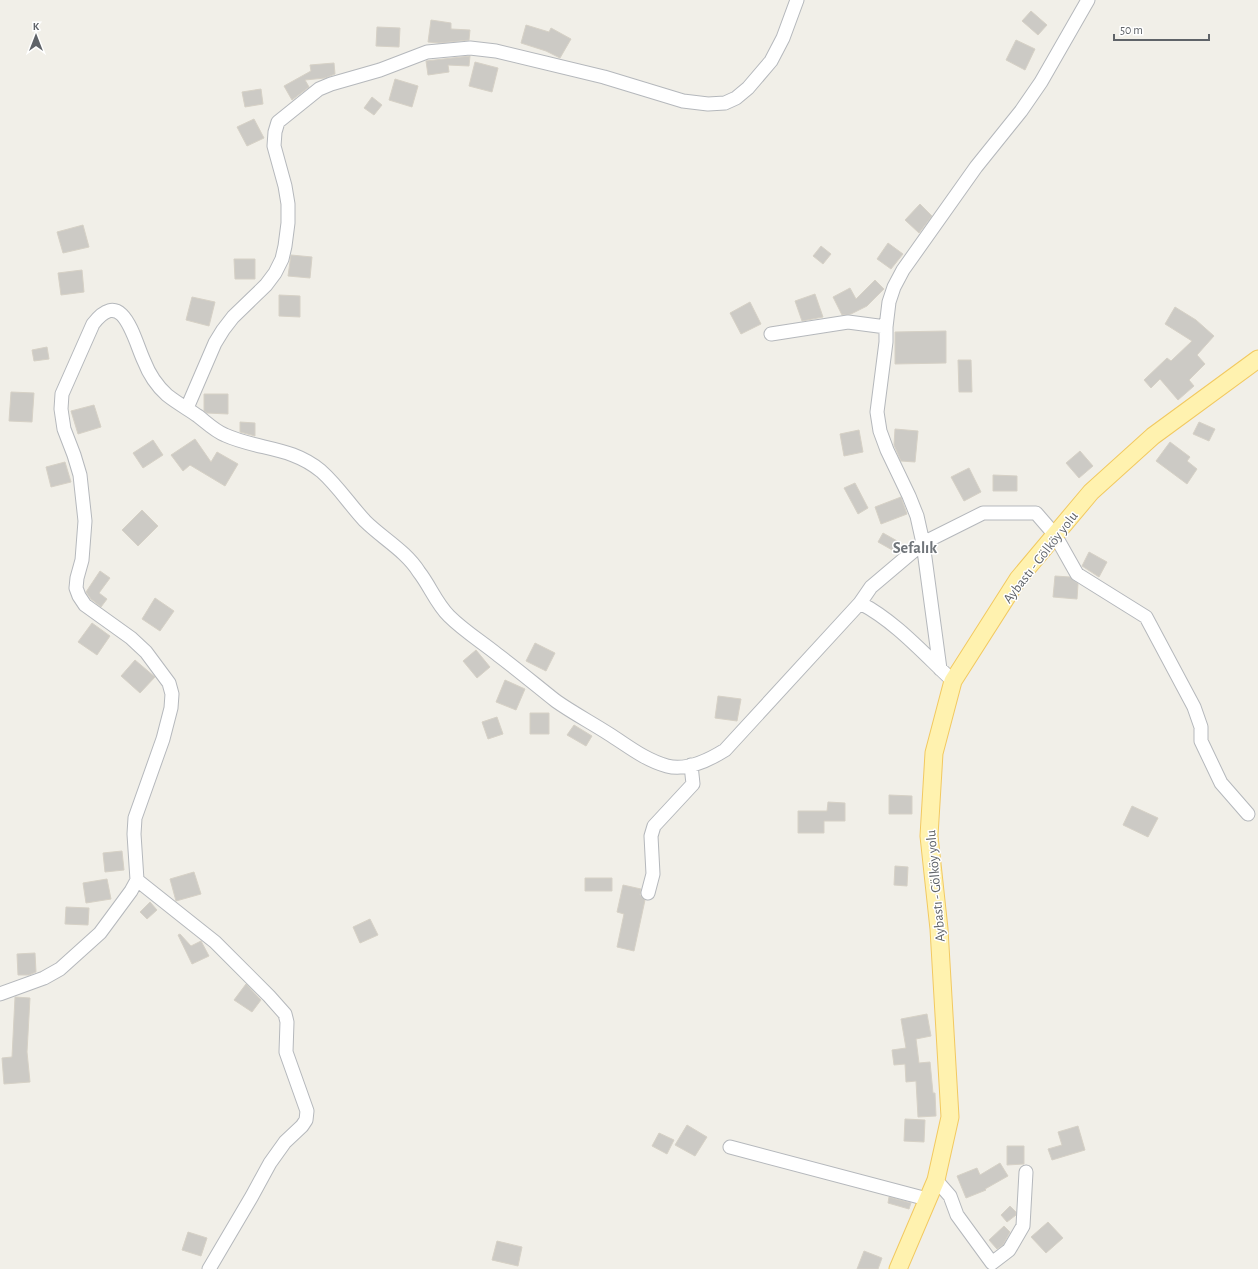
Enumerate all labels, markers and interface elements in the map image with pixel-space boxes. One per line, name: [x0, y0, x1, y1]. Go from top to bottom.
north arrow: [16, 16, 56, 56]
scale bar: [1114, 16, 1209, 42]
text: K: [33, 21, 40, 32]
text: 50 m: [1120, 24, 1143, 36]
street label: Aybastı - Gölköy yolu: [1001, 509, 1081, 606]
district label: Sefalık: [893, 540, 937, 556]
street label: Aybastı - Gölköy yolu: [924, 829, 948, 942]

